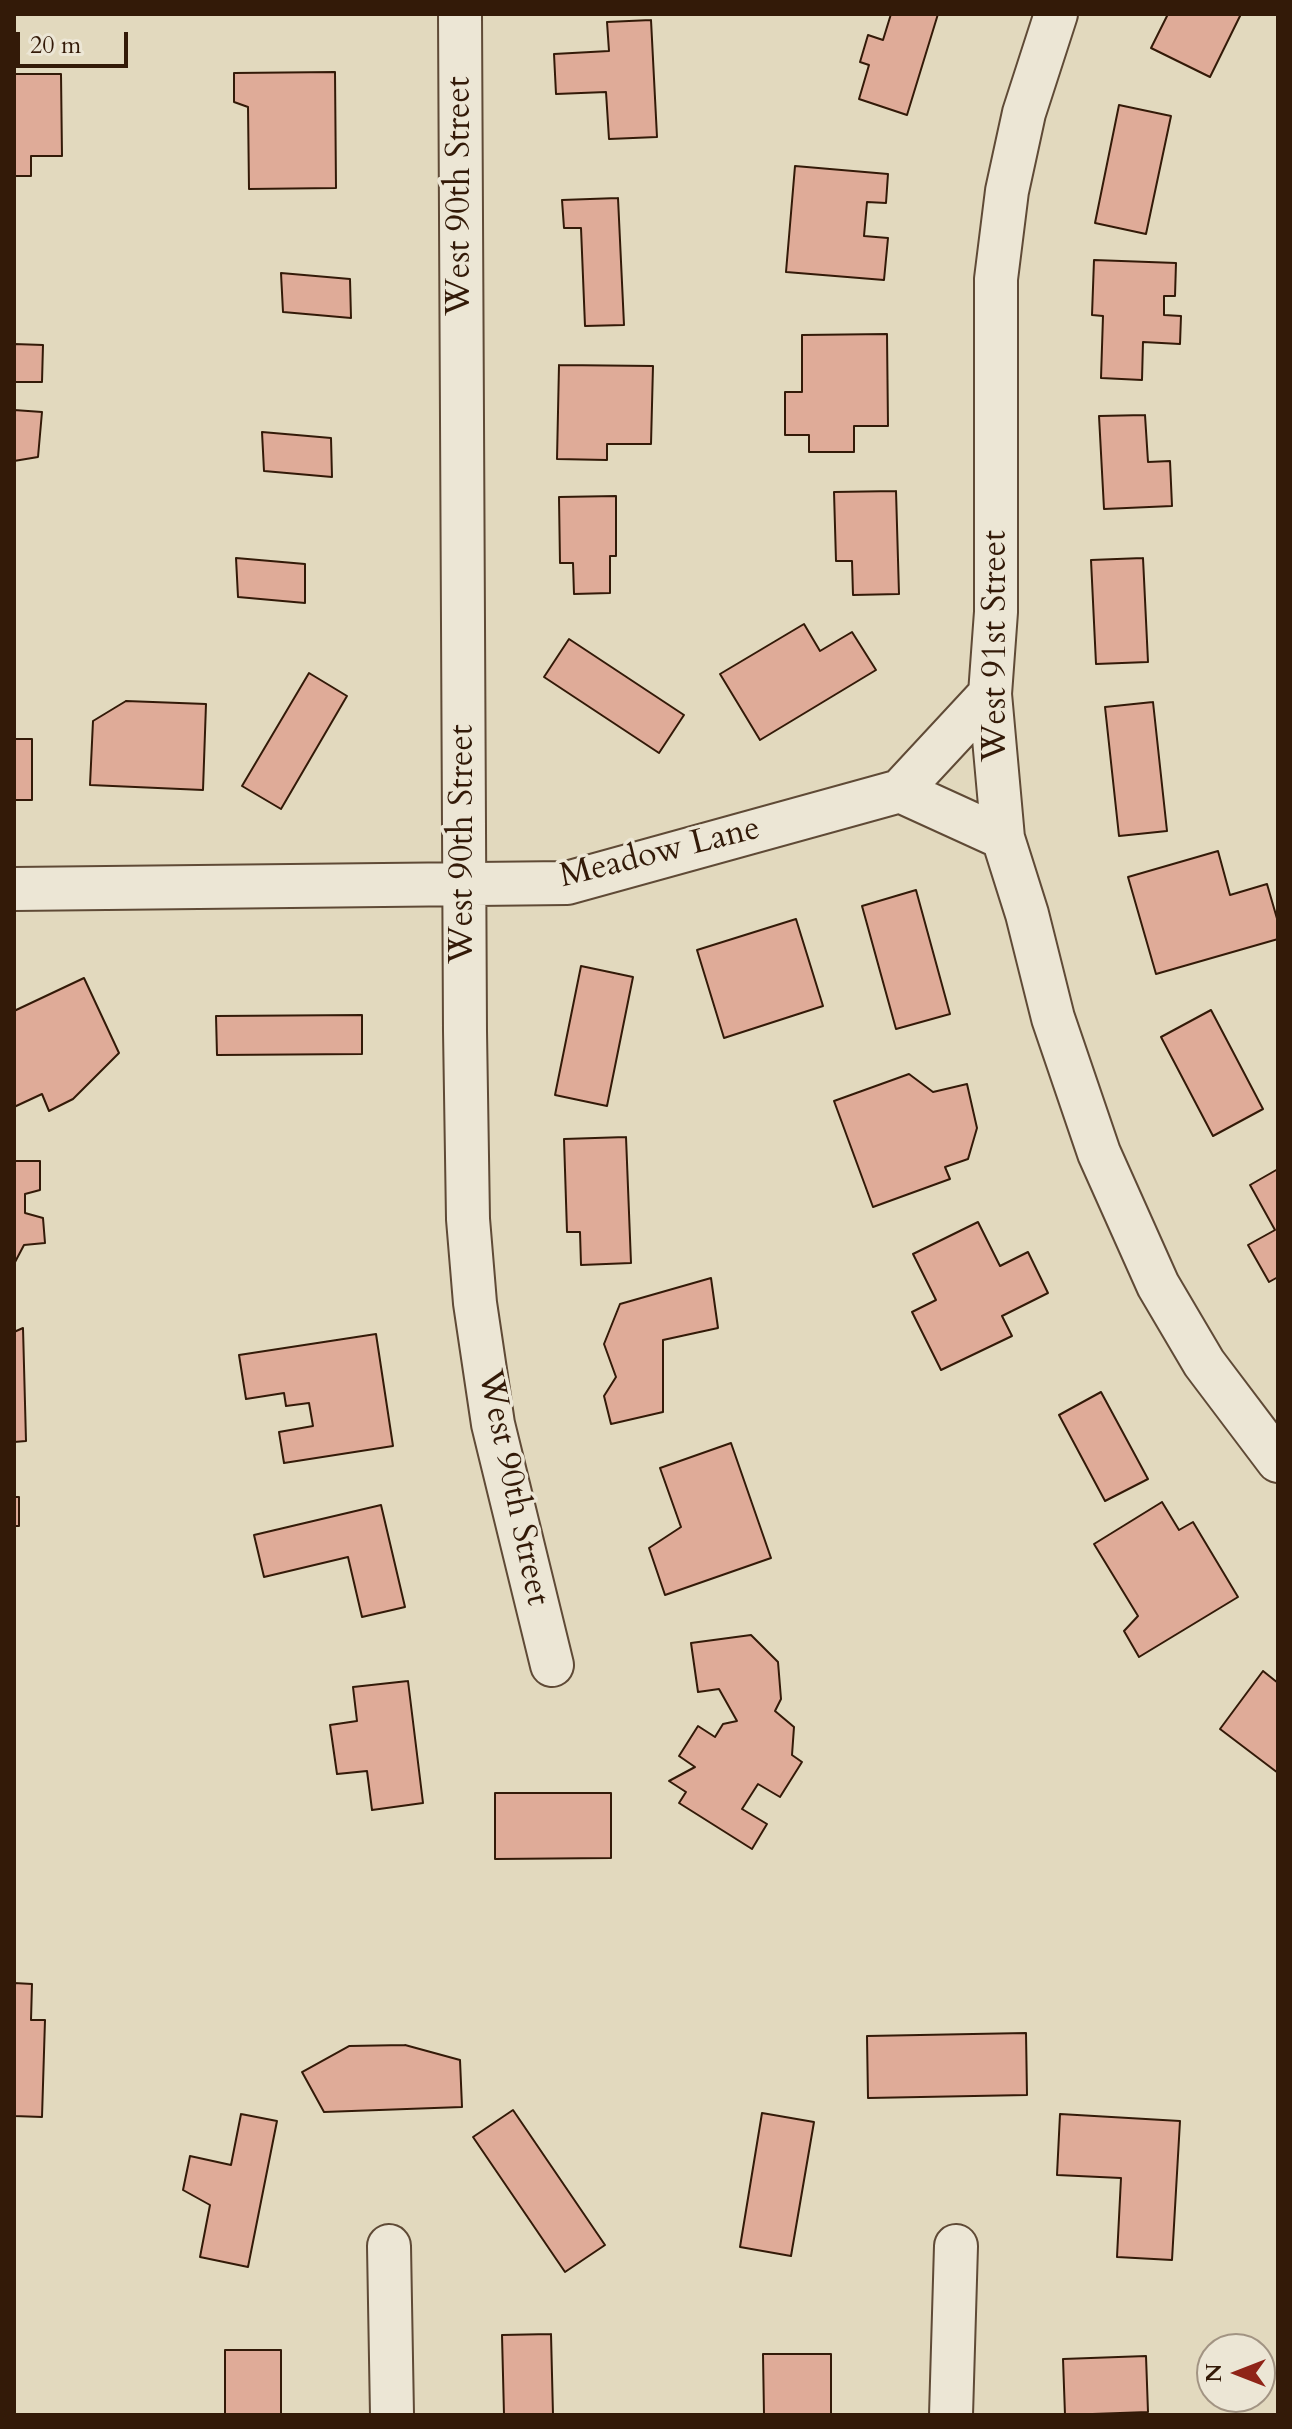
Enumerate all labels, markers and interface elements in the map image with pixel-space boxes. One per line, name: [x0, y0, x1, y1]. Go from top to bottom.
scale bar: [20, 16, 132, 66]
text: 20 m: [30, 29, 81, 62]
street label: West 90th Street: [441, 76, 481, 316]
street label: West 91st Street: [977, 530, 1017, 762]
street label: West 90th Street: [444, 724, 484, 964]
street label: Meadow Lane: [556, 809, 764, 899]
street label: West 90th Street: [467, 1367, 557, 1609]
north arrow: [1196, 2333, 1276, 2413]
text: N: [1199, 2363, 1229, 2383]

